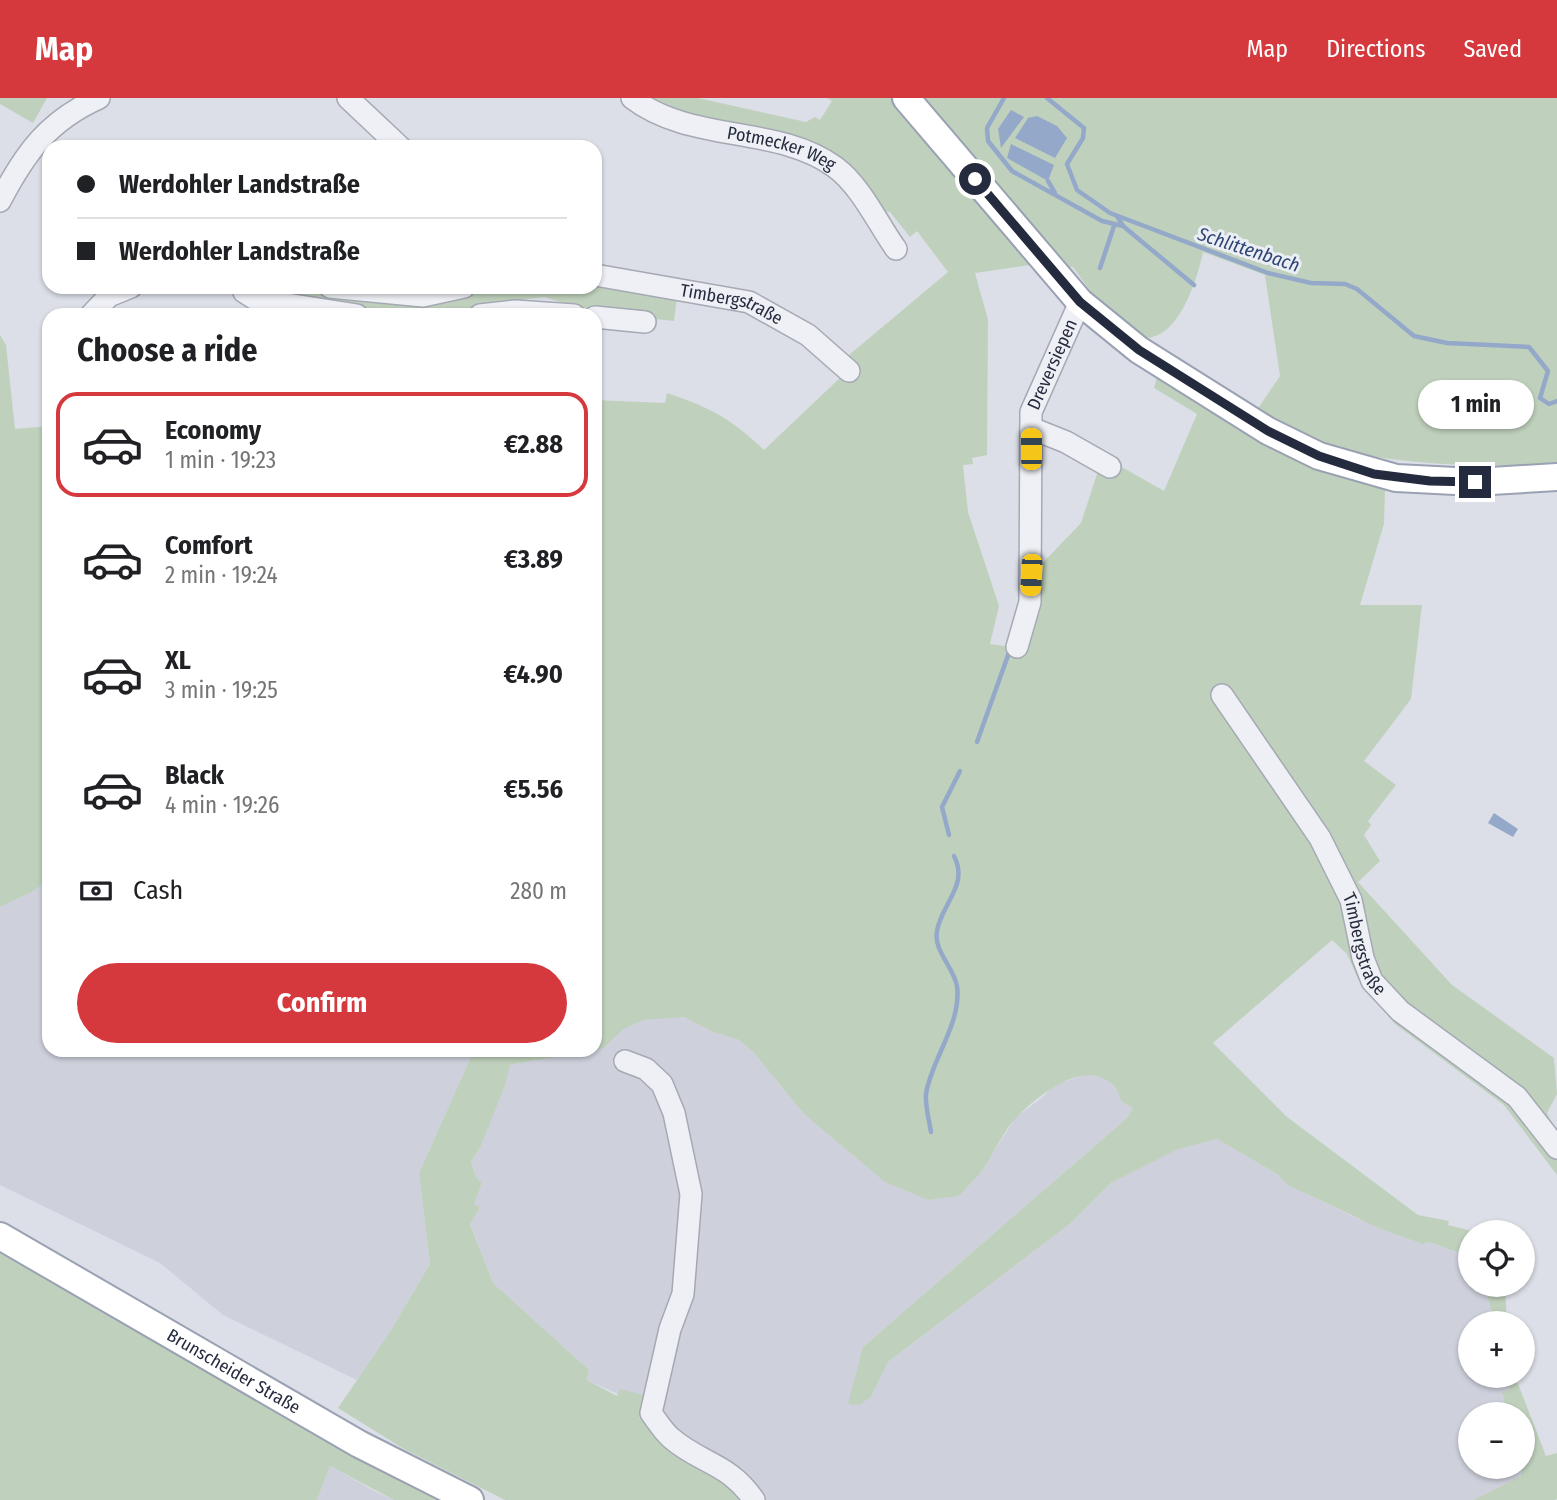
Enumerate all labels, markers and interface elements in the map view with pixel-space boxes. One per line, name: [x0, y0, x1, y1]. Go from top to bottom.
text: Map: [35, 29, 93, 69]
text: Map: [1247, 35, 1288, 63]
text: Directions: [1326, 35, 1425, 63]
text: Saved: [1463, 35, 1522, 63]
street label: Potmecker Weg: [725, 122, 841, 176]
route start: [959, 163, 991, 195]
text: Werdohler Landstraße: [119, 169, 360, 200]
water label: Schlittenbach: [1194, 222, 1303, 277]
text: Werdohler Landstraße: [119, 236, 360, 267]
street label: Timbergstraße: [679, 279, 787, 330]
street label: Dreversiepen: [1022, 316, 1082, 413]
text: Choose a ride: [77, 331, 258, 369]
callout: 1 min: [1417, 380, 1533, 430]
text: 1 min: [1451, 390, 1501, 418]
icon: car: [81, 413, 144, 476]
text: Economy: [165, 415, 261, 446]
car: [1021, 428, 1042, 470]
text: €2.88: [504, 429, 563, 460]
text: 1 min · 19:23: [165, 446, 276, 474]
route end: [1459, 466, 1491, 498]
icon: car: [81, 528, 144, 591]
text: Comfort: [165, 530, 253, 561]
text: €3.89: [504, 544, 563, 575]
car: [1020, 553, 1043, 597]
text: 2 min · 19:24: [165, 561, 278, 589]
icon: car: [81, 643, 144, 706]
text: XL: [165, 645, 191, 676]
text: €4.90: [504, 659, 563, 690]
text: 3 min · 19:25: [165, 676, 278, 704]
icon: car: [81, 758, 144, 821]
text: Black: [165, 760, 224, 791]
text: €5.56: [504, 774, 563, 805]
text: 4 min · 19:26: [165, 791, 279, 819]
icon: cash: [77, 872, 115, 910]
text: Cash: [133, 875, 183, 906]
text: 280 m: [510, 877, 567, 905]
street label: Timbergstraße: [1338, 889, 1391, 1000]
button: Confirm: [77, 963, 567, 1043]
map controls: [1458, 1220, 1535, 1479]
button: locate: [1458, 1220, 1535, 1297]
button: +: [1458, 1311, 1535, 1388]
street label: Brunscheider Straße: [163, 1324, 304, 1419]
button: −: [1458, 1402, 1535, 1479]

